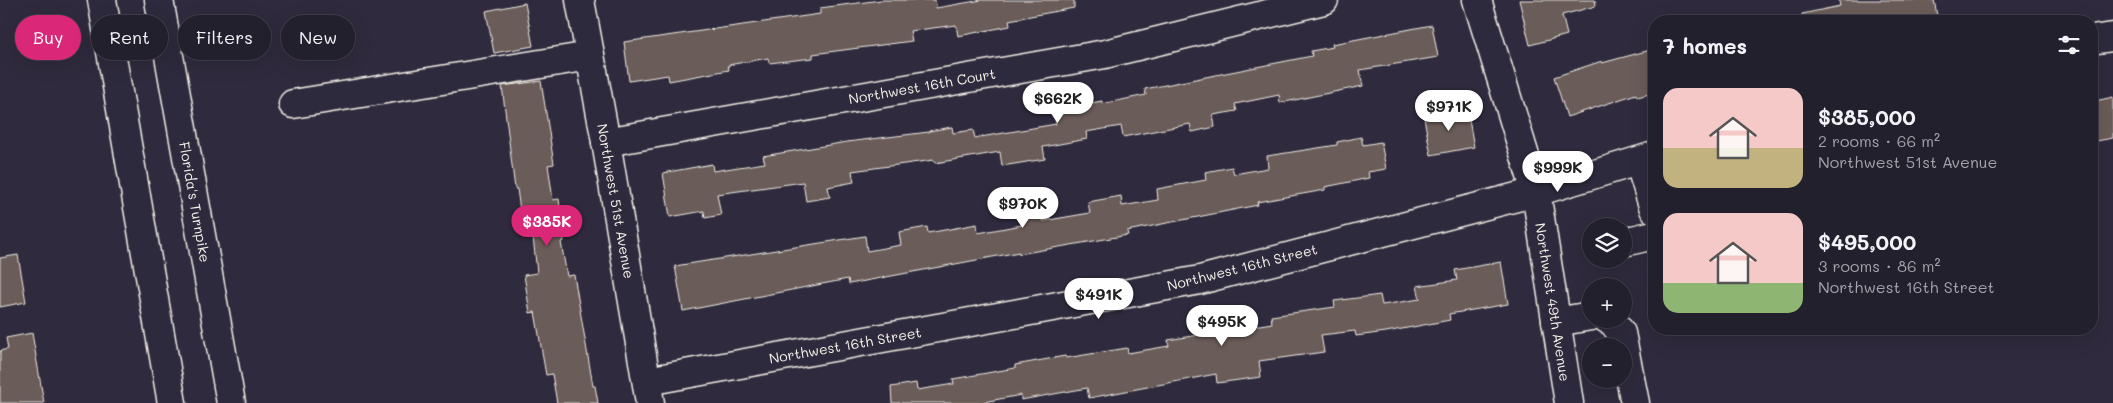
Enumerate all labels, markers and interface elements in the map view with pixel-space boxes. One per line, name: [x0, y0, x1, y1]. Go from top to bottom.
chip: Buy: [15, 15, 81, 60]
chip: Rent: [91, 15, 168, 60]
chip: Filters: [178, 15, 271, 60]
chip: New: [281, 15, 355, 60]
icon: filters: [2055, 31, 2083, 59]
text: 7 homes: [1663, 32, 1747, 59]
street label: Northwest 16th Court: [847, 64, 997, 108]
pin: $662K: [1023, 82, 1093, 124]
text: $662K: [1034, 87, 1082, 108]
pin: $971K: [1414, 90, 1484, 132]
text: $971K: [1426, 95, 1472, 116]
text: $385,000: [1818, 103, 1916, 130]
icon: home: [1703, 108, 1763, 168]
street label: Northwest 51st Avenue: [593, 122, 639, 280]
text: 2 rooms · 66 m²: [1818, 130, 1940, 151]
street label: Florida's Turnpike: [175, 140, 215, 264]
pin: $999K: [1523, 150, 1593, 193]
text: Northwest 51st Avenue: [1818, 151, 1997, 172]
text: $999K: [1533, 156, 1583, 177]
pin: $970K: [988, 186, 1058, 229]
text: $970K: [998, 192, 1048, 213]
pin: $385K: [512, 204, 582, 247]
text: $385K: [522, 210, 572, 231]
map controls: [1582, 218, 1632, 388]
button: layers: [1582, 218, 1632, 268]
street label: Northwest 49th Avenue: [1531, 221, 1575, 383]
text: $495,000: [1818, 228, 1916, 255]
icon: home: [1703, 233, 1763, 293]
street label: Northwest 16th Street: [1165, 239, 1319, 295]
text: 3 rooms · 86 m²: [1818, 255, 1941, 276]
text: Northwest 16th Street: [1818, 276, 1995, 297]
pin: $491K: [1064, 278, 1134, 320]
button: +: [1582, 278, 1632, 328]
text: $491K: [1075, 283, 1123, 304]
pin: $495K: [1187, 304, 1257, 347]
text: $495K: [1197, 310, 1247, 331]
street label: Northwest 16th Street: [767, 322, 923, 368]
button: −: [1582, 338, 1632, 388]

